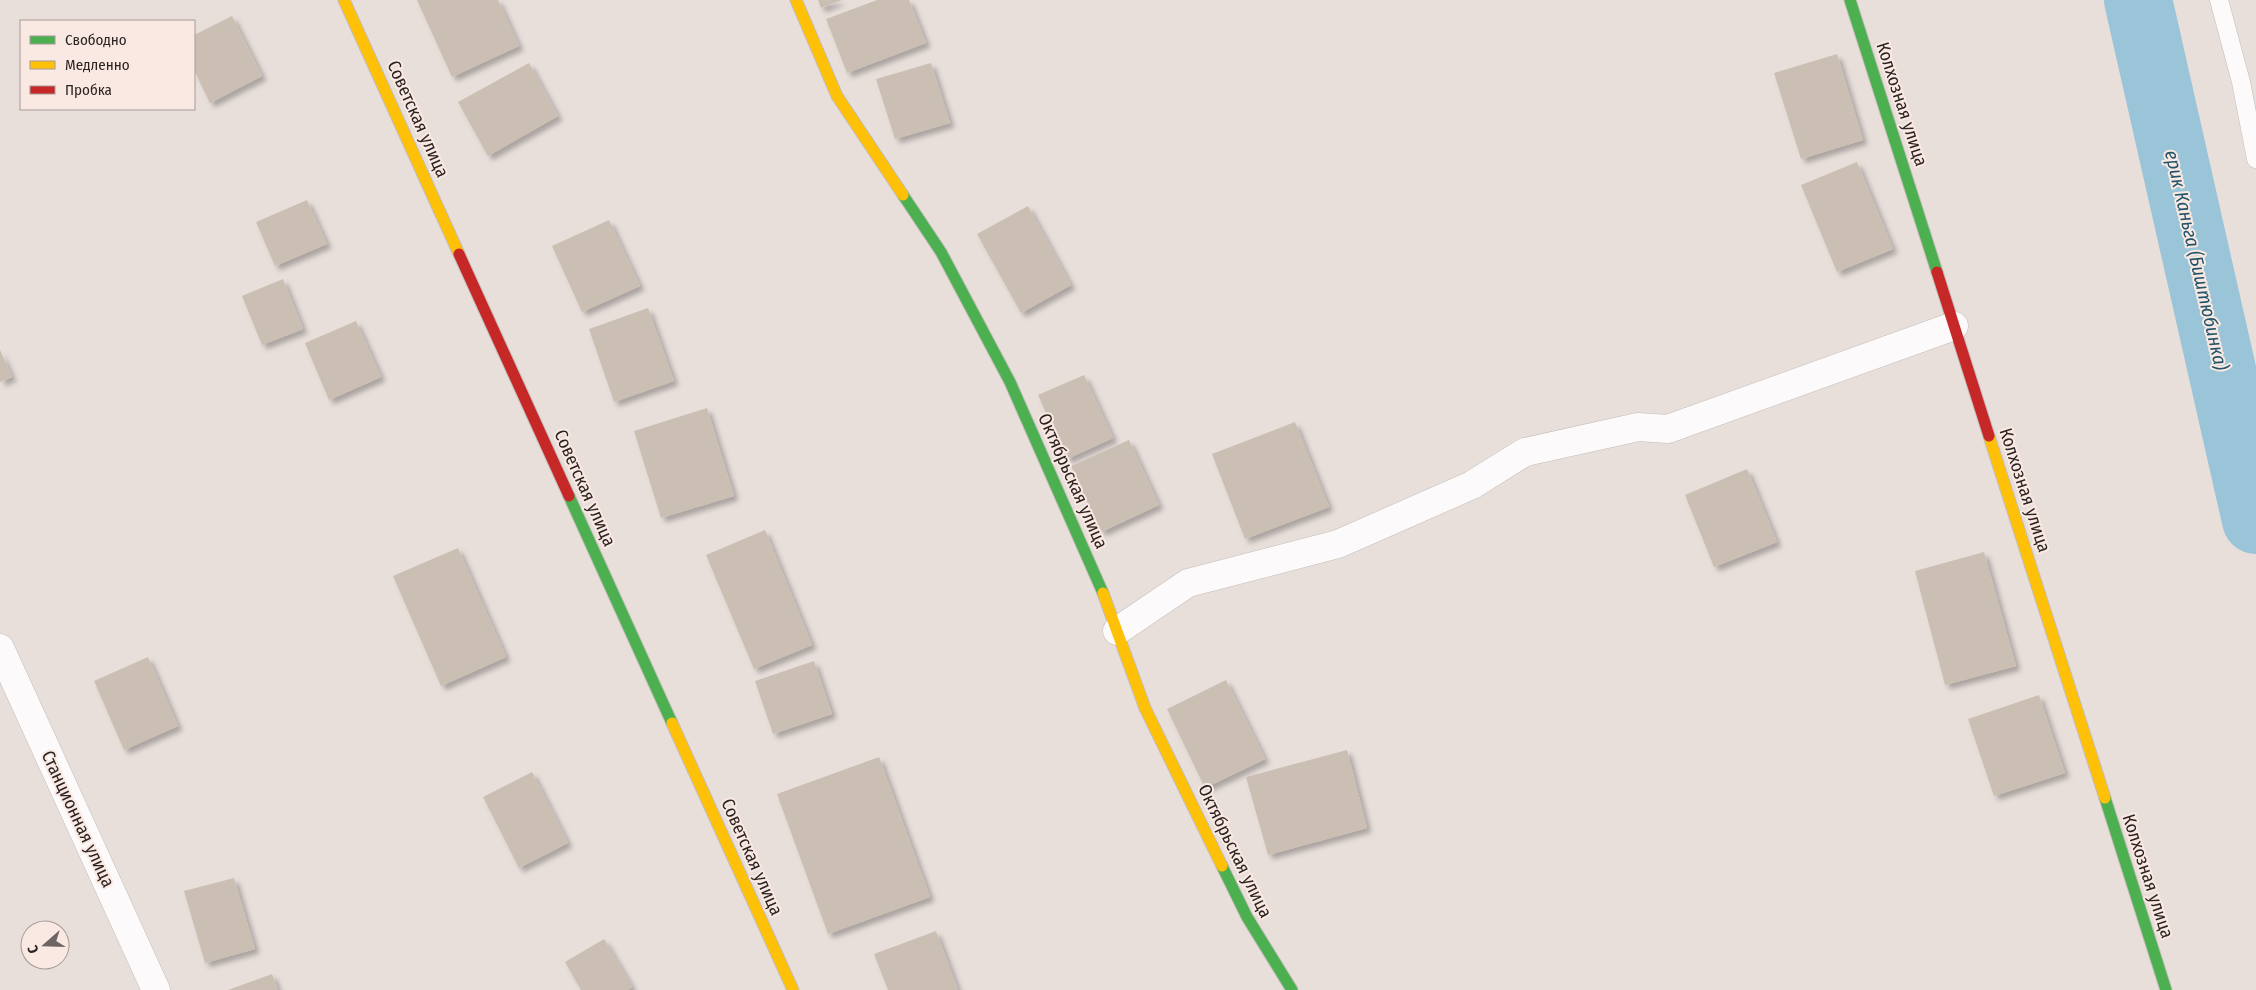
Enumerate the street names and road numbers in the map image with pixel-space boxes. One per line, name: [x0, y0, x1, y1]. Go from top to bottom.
street label: Колхозная улица: [1872, 39, 1932, 169]
street label: Советская улица: [382, 57, 454, 181]
street label: Октябрьская улица: [1033, 410, 1113, 552]
street label: Колхозная улица: [1995, 425, 2055, 555]
street label: Советская улица: [549, 426, 621, 550]
street label: Станционная улица: [37, 747, 119, 891]
street label: Октябрьская улица: [1193, 781, 1277, 922]
street label: Советская улица: [716, 795, 788, 919]
street label: Колхозная улица: [2118, 811, 2178, 941]

